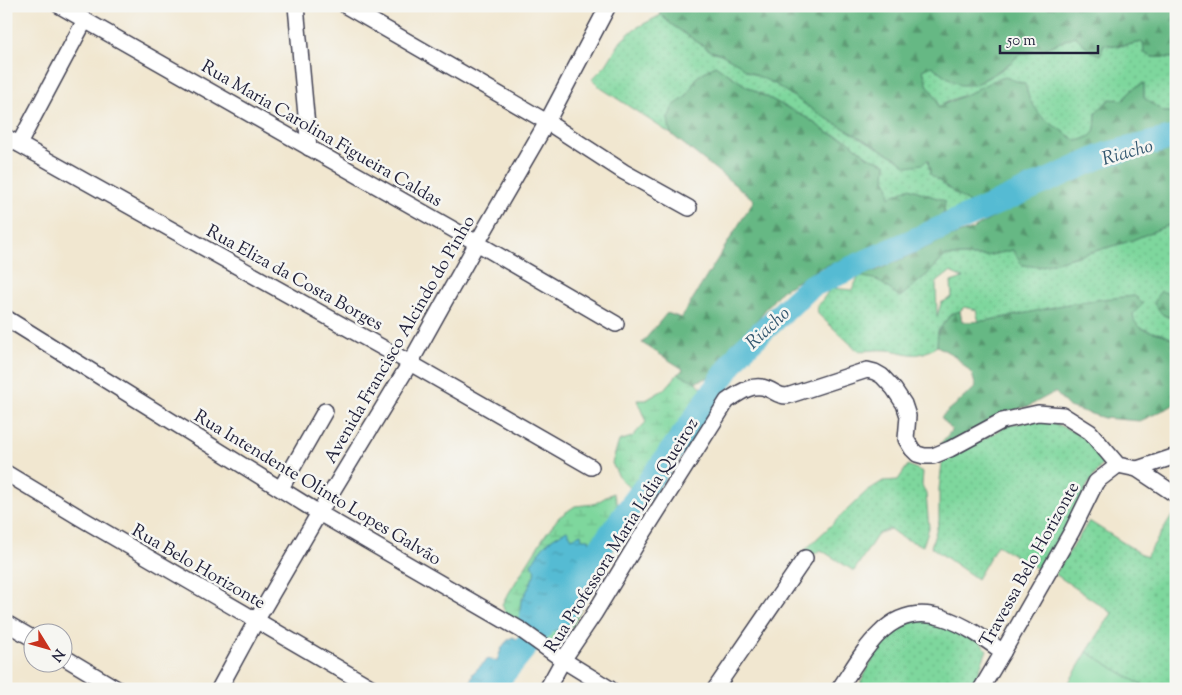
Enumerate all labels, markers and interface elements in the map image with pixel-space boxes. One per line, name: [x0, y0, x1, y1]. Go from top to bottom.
scale bar: [1000, 22, 1097, 54]
text: 50 m: [1006, 31, 1036, 52]
street label: Rua Maria Carolina Figueira Caldas: [196, 55, 446, 215]
water label: Riacho: [1099, 133, 1156, 174]
street label: Avenida Francisco Alcindo do Pinho: [319, 211, 483, 469]
street label: Rua Eliza da Costa Borges: [201, 219, 387, 338]
water label: Riacho: [740, 301, 797, 356]
street label: Rua Intendente Olinto Lopes Galvão: [188, 404, 446, 573]
street label: Rua Professora Maria Lídia Queiroz: [539, 413, 706, 659]
street label: Travessa Belo Horizonte: [974, 478, 1087, 652]
street label: Rua Belo Horizonte: [126, 519, 270, 617]
north arrow: [22, 622, 72, 672]
text: N: [45, 644, 68, 665]

